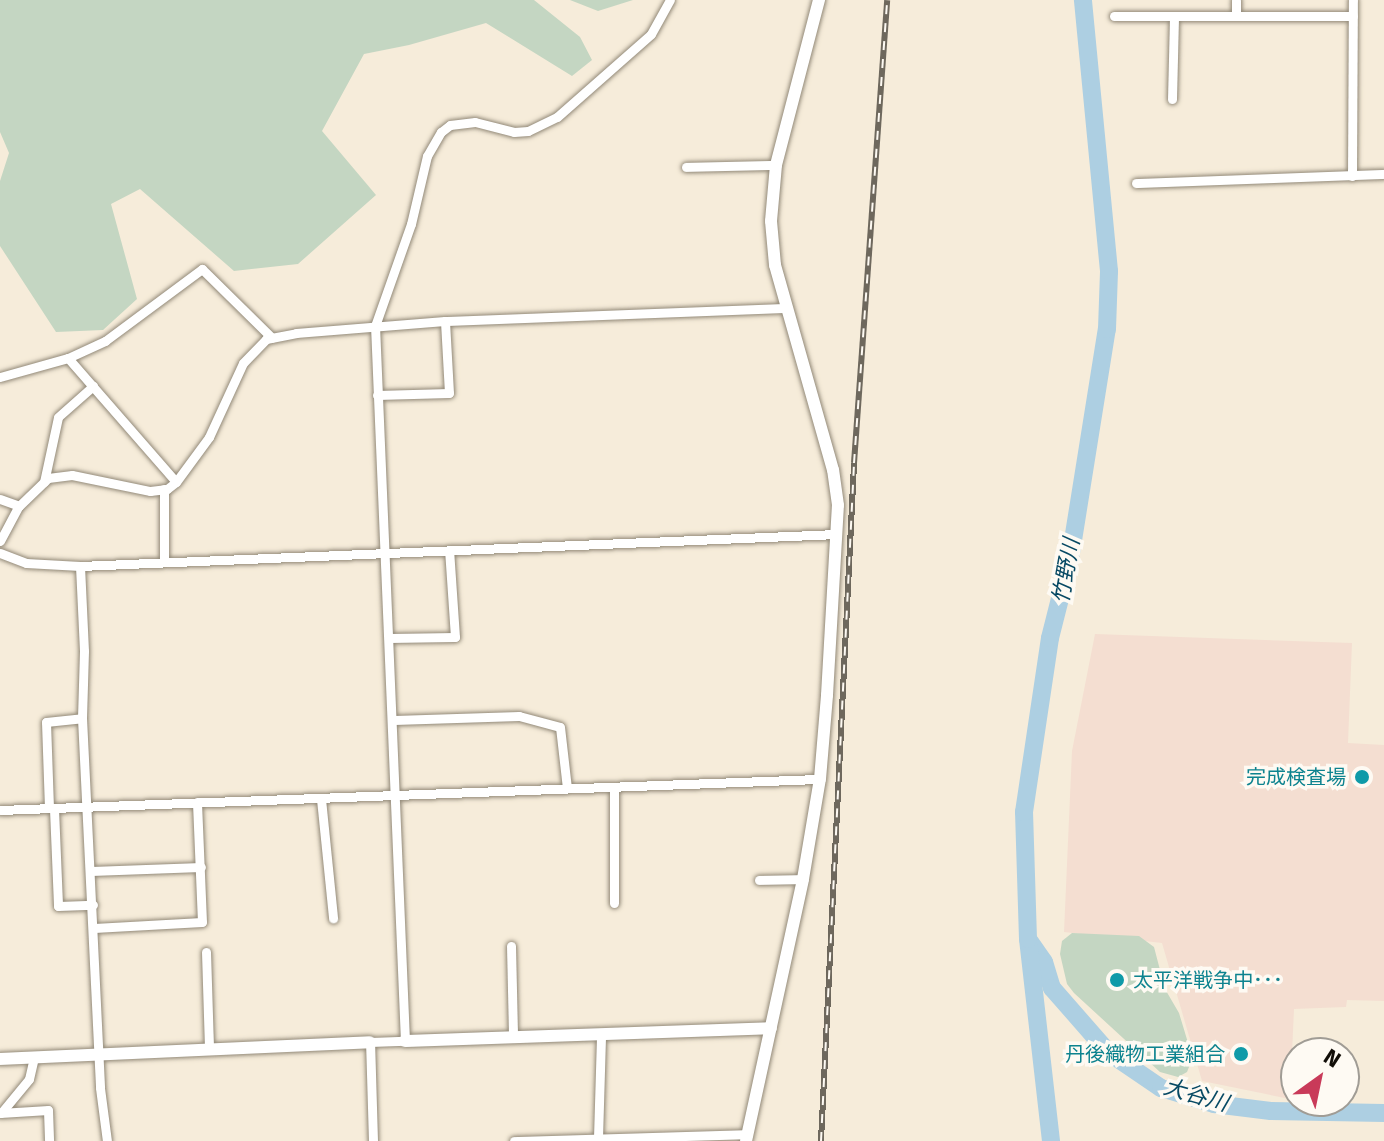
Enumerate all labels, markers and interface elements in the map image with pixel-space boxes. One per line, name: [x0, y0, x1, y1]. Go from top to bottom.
water label: 竹野川: [1047, 536, 1085, 606]
place label: 完成検査場: [1246, 765, 1346, 789]
marker: 完成検査場: [1353, 768, 1371, 786]
place label: 太平洋戦争中･･･: [1133, 968, 1283, 992]
marker: 太平洋戦争中･･･: [1108, 971, 1126, 989]
north arrow: [1280, 1037, 1360, 1117]
place label: 丹後織物工業組合: [1065, 1042, 1225, 1066]
text: N: [1319, 1043, 1346, 1073]
marker: 丹後織物工業組合: [1232, 1045, 1250, 1063]
water label: 大谷川: [1161, 1073, 1231, 1117]

